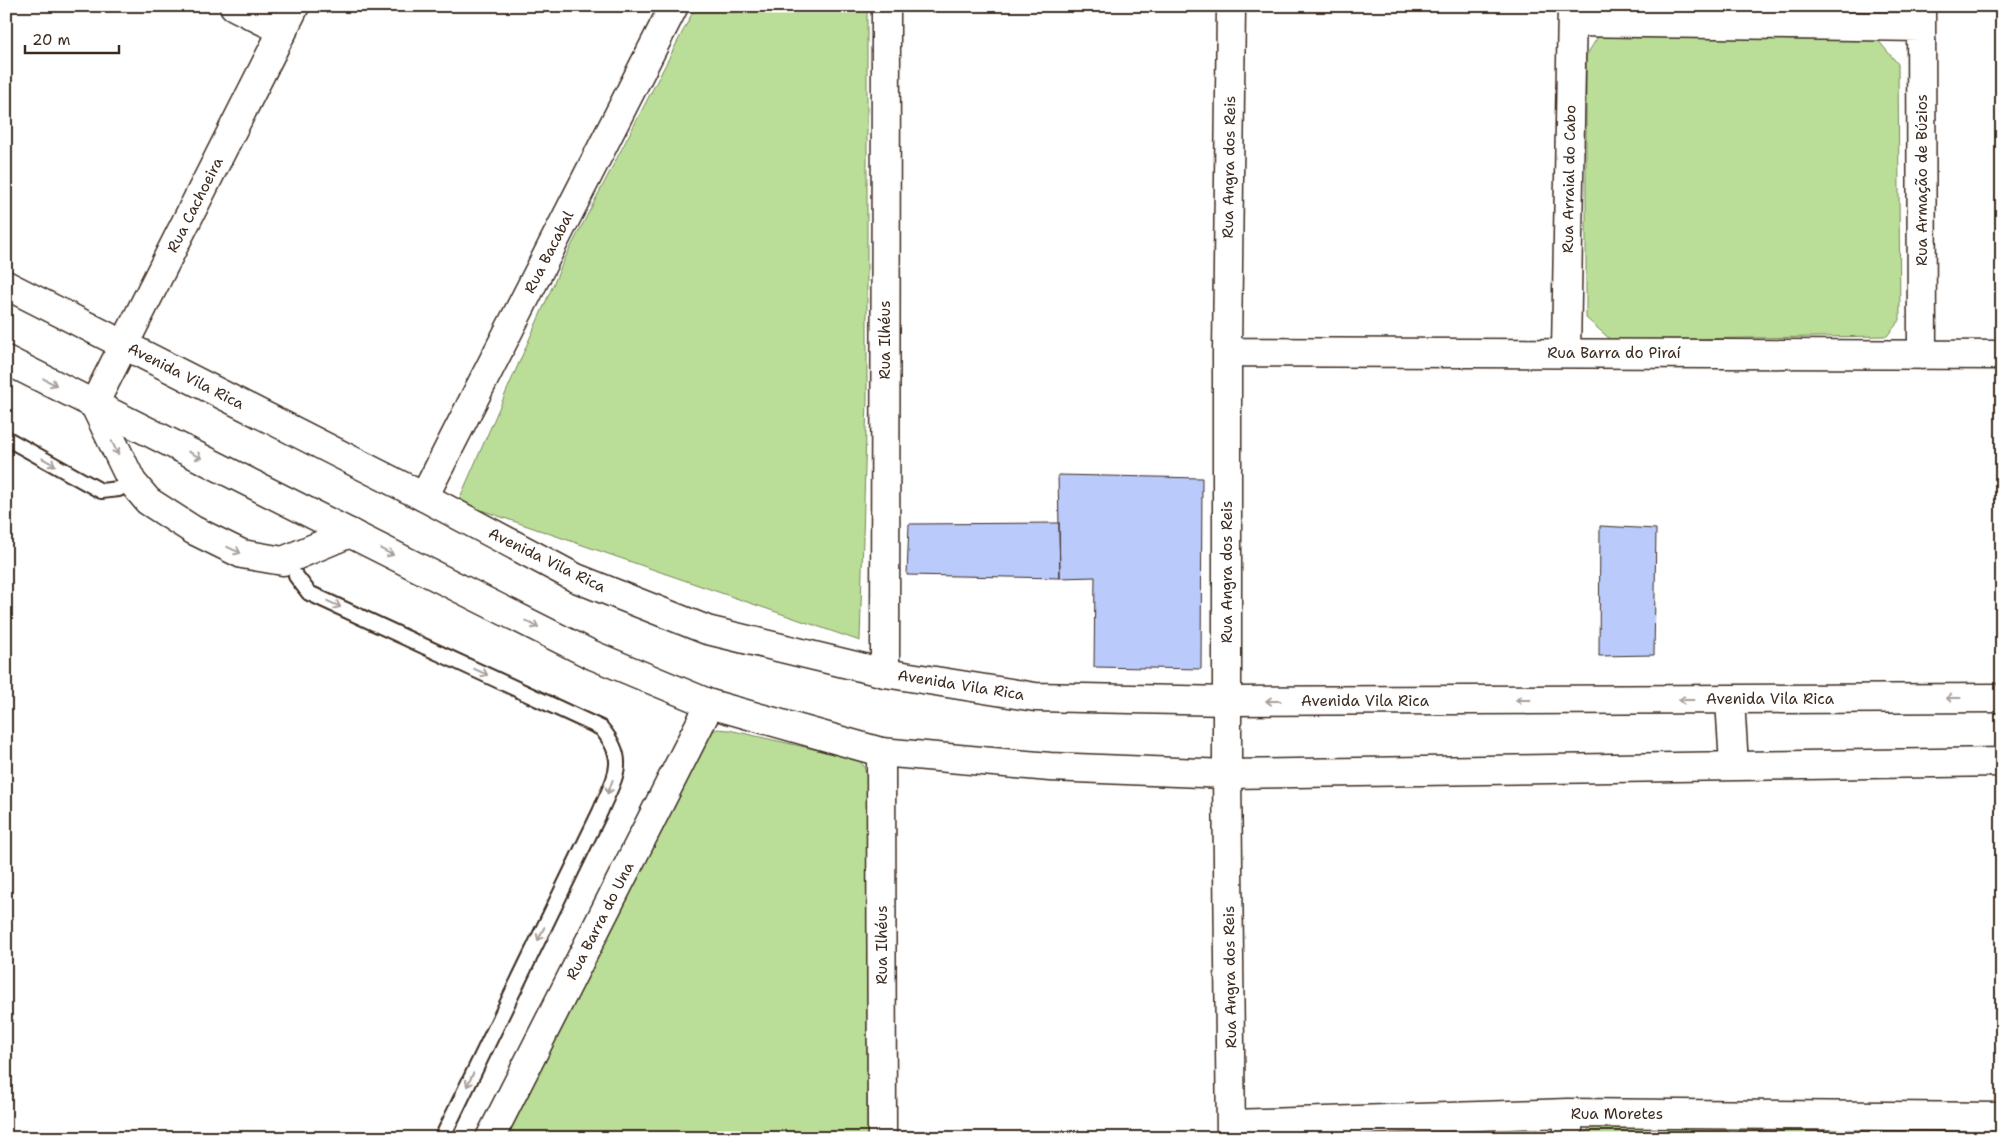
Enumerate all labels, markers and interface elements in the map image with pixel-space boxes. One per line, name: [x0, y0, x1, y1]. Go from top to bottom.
scale bar: [25, 22, 119, 54]
text: 20 m: [32, 30, 71, 50]
street label: Rua Armação de Búzios: [1912, 94, 1932, 266]
street label: Rua Angra dos Reis: [1218, 95, 1240, 239]
street label: Rua Arraial do Cabo: [1558, 105, 1580, 253]
street label: Rua Cachoeira: [162, 153, 228, 256]
street label: Rua Bacabal: [520, 207, 579, 297]
street label: Rua Ilhéus: [875, 300, 895, 380]
street label: Avenida Vila Rica: [124, 338, 248, 414]
street label: Rua Barra do Piraí: [1547, 343, 1682, 363]
one-way arrow: [42, 378, 57, 387]
one-way arrow: [111, 440, 120, 455]
one-way arrow: [187, 451, 202, 460]
one-way arrow: [41, 458, 56, 467]
street label: Rua Angra dos Reis: [1217, 501, 1237, 643]
street label: Avenida Vila Rica: [485, 523, 609, 597]
one-way arrow: [227, 545, 242, 555]
one-way arrow: [379, 547, 394, 557]
one-way arrow: [326, 600, 341, 609]
one-way arrow: [524, 620, 539, 630]
street label: Avenida Vila Rica: [896, 665, 1026, 705]
one-way arrow: [473, 668, 488, 678]
street label: Avenida Vila Rica: [1706, 689, 1835, 709]
street label: Avenida Vila Rica: [1301, 691, 1430, 711]
one-way arrow: [1945, 693, 1962, 703]
one-way arrow: [1515, 695, 1532, 705]
one-way arrow: [1678, 695, 1694, 705]
one-way arrow: [1265, 696, 1282, 706]
one-way arrow: [605, 779, 614, 794]
street label: Rua Barra do Una: [562, 858, 639, 983]
street label: Rua Ilhéus: [872, 905, 892, 985]
street label: Rua Angra dos Reis: [1219, 905, 1241, 1049]
one-way arrow: [536, 926, 545, 941]
one-way arrow: [465, 1072, 474, 1087]
street label: Rua Moretes: [1571, 1104, 1663, 1124]

